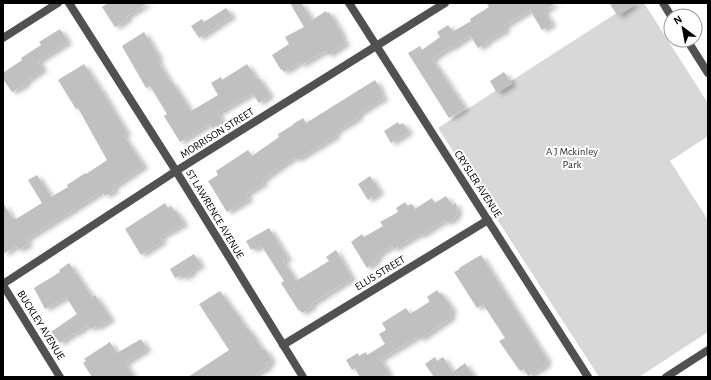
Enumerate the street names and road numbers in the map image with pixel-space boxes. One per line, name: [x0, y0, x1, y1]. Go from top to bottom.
street label: MORRISON STREET: [178, 106, 256, 160]
street label: CRYSLER AVENUE: [452, 148, 504, 220]
street label: ST LAWRENCE AVENUE: [184, 168, 246, 261]
street label: ELLIS STREET: [353, 253, 408, 292]
street label: BUCKLEY AVENUE: [15, 288, 67, 362]

